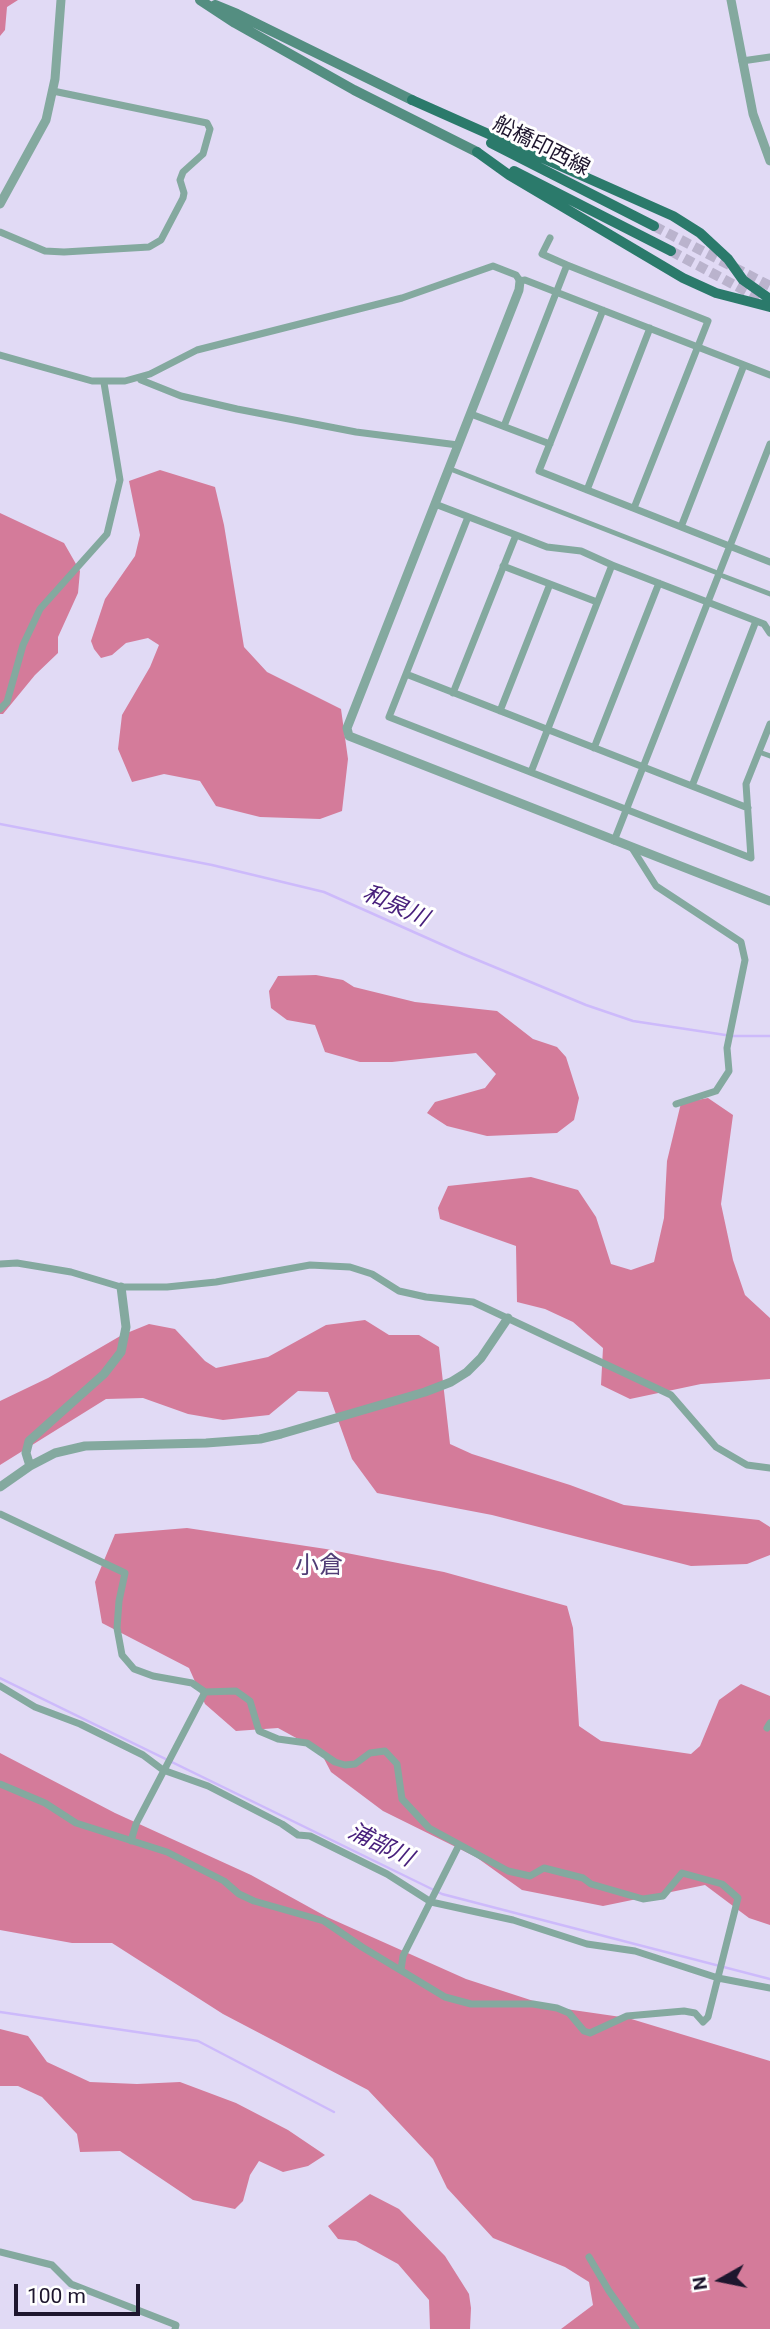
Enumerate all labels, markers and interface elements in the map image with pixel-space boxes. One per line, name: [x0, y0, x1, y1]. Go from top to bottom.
street label: 船橋印西線: [489, 112, 593, 182]
water label: 和泉川: [358, 880, 432, 934]
district label: 小倉: [295, 1553, 343, 1581]
water label: 浦部川: [343, 1818, 417, 1874]
north arrow: [686, 2245, 756, 2315]
scale bar: [18, 2270, 144, 2314]
text: N: [687, 2275, 712, 2292]
text: 100 m: [27, 2284, 86, 2308]

